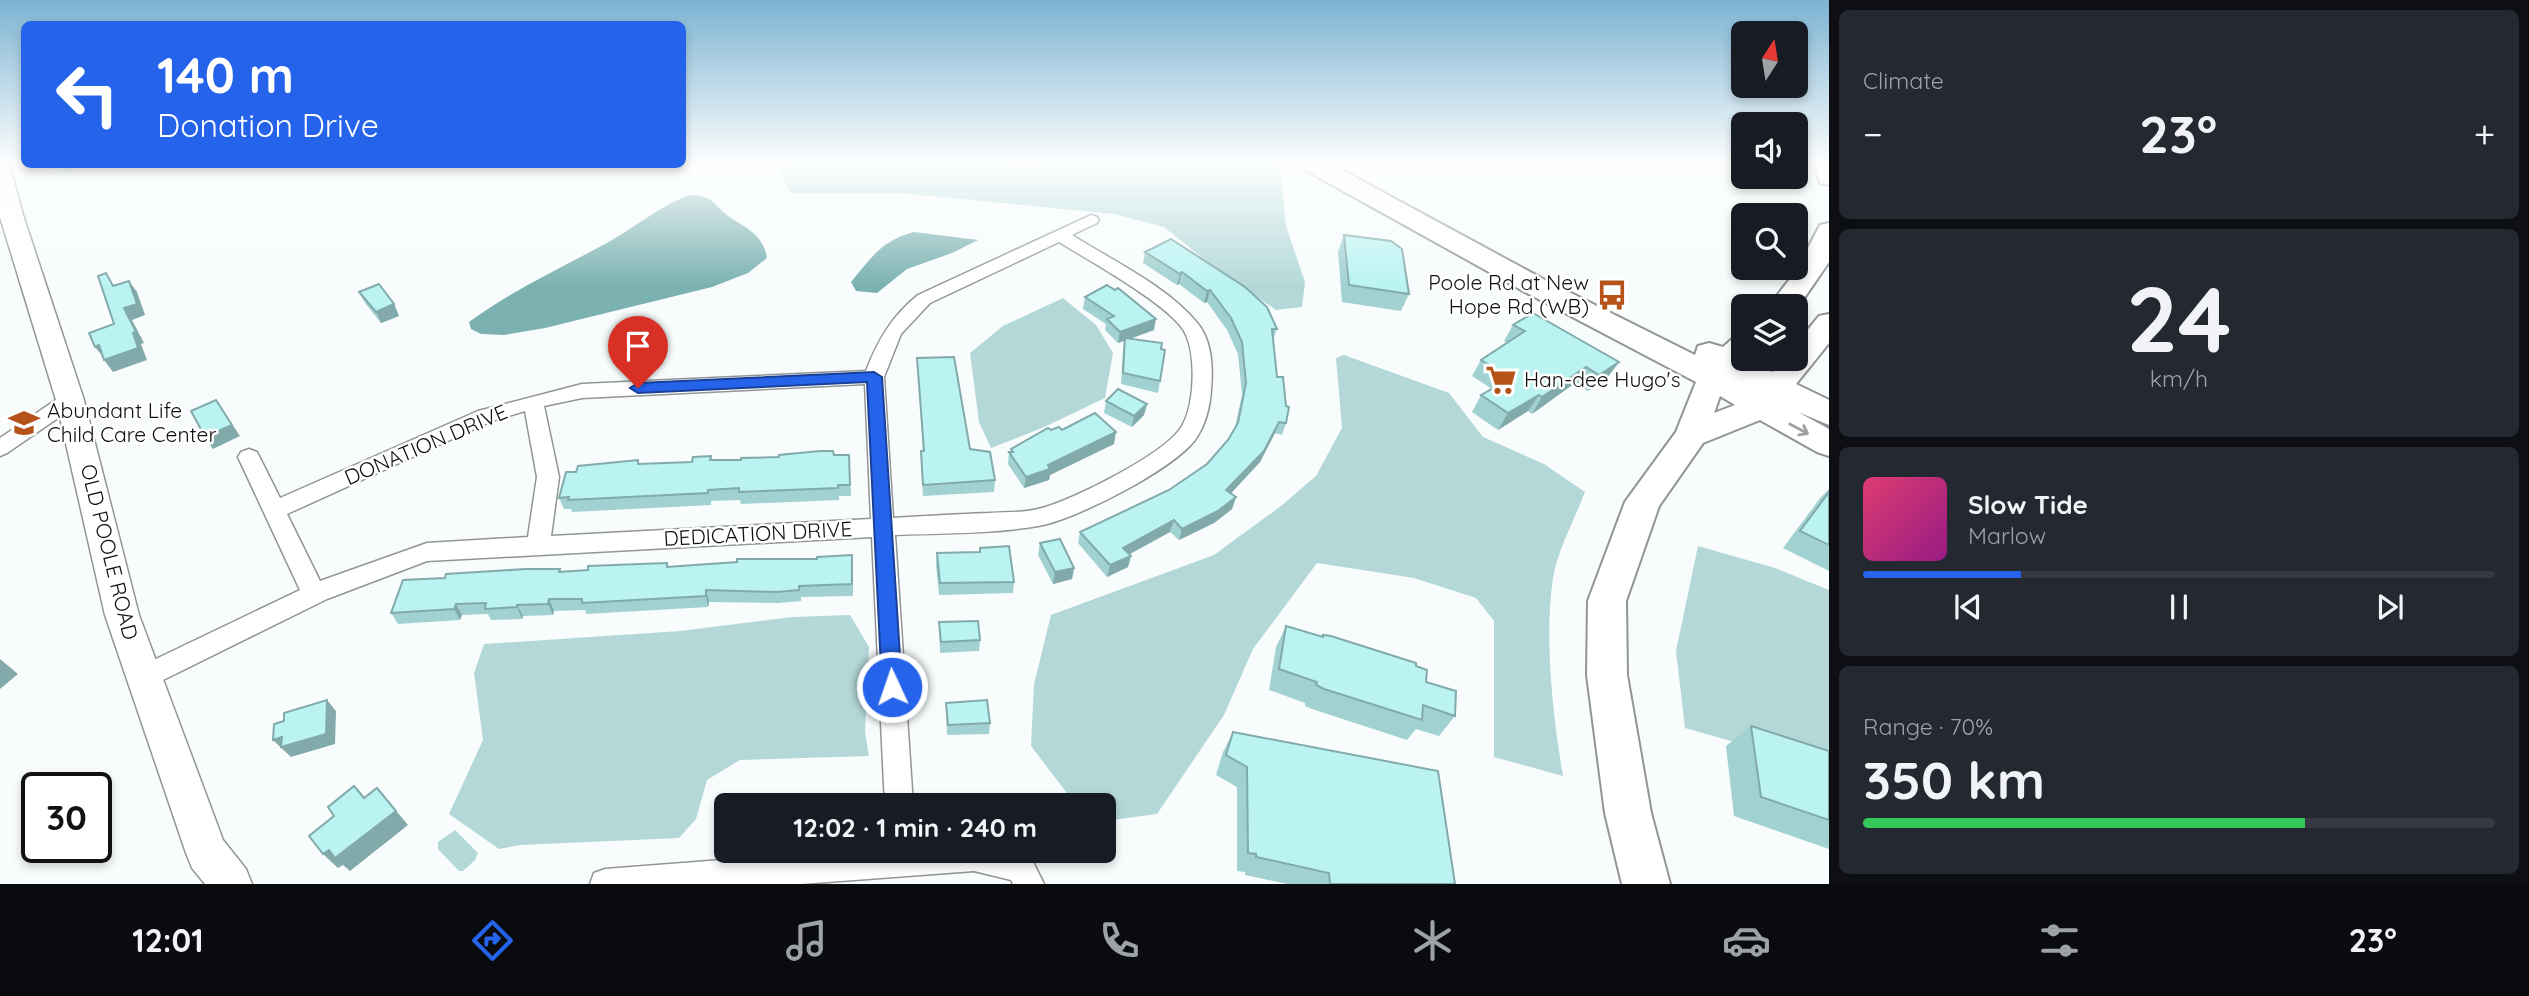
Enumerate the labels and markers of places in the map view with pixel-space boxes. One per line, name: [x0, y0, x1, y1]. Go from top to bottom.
place label: Poole Rd at New Hope Rd (WB): [1428, 269, 1589, 319]
bus stop icon: Poole Rd at New Hope Rd (WB): [1595, 278, 1629, 312]
pin: [608, 316, 668, 388]
supermarket icon: Han-dee Hugo's: [1484, 363, 1518, 397]
place label: Han-dee Hugo's: [1524, 366, 1681, 392]
place label: Abundant Life Child Care Center: [47, 397, 217, 447]
school or university icon: Abundant Life Child Care Center: [7, 406, 41, 440]

